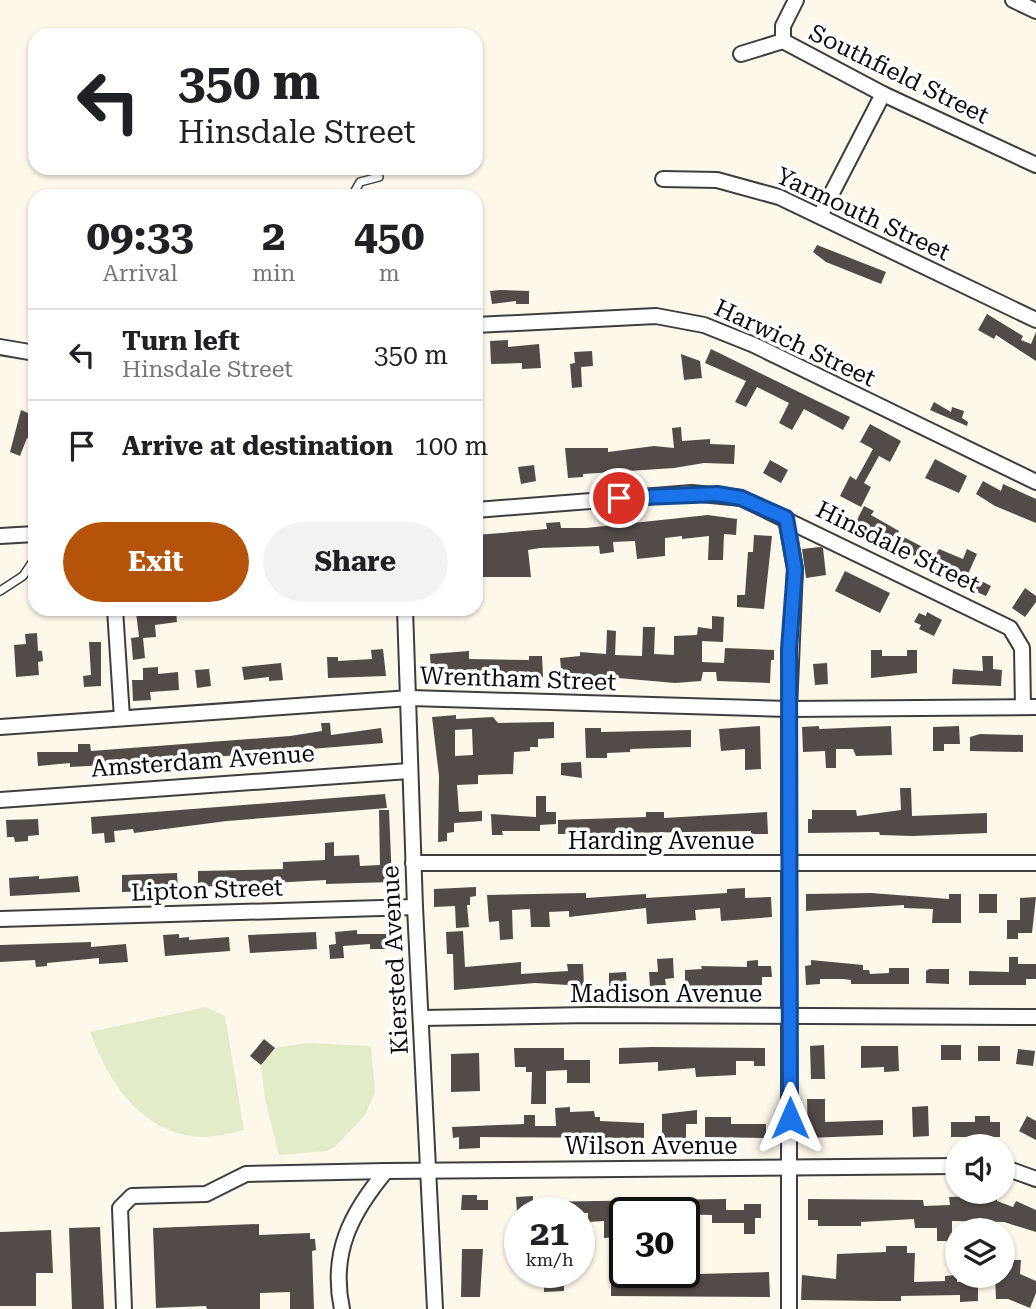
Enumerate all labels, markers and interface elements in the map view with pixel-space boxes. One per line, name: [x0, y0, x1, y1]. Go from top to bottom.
street label: Southfield Street: [805, 18, 993, 130]
text: 350 m: [178, 54, 320, 111]
icon: left: [63, 56, 154, 147]
text: Hinsdale Street: [178, 113, 416, 151]
street label: Yarmouth Street: [772, 161, 954, 267]
text: 09:33: [87, 211, 194, 260]
text: 2: [262, 211, 286, 260]
text: 450: [354, 211, 424, 260]
text: Arrival: [103, 260, 177, 287]
text: min: [252, 260, 295, 287]
text: m: [379, 260, 400, 287]
street label: Harwich Street: [710, 293, 880, 393]
text: Turn left: [122, 326, 240, 356]
icon: left: [63, 336, 101, 374]
text: 350 m: [374, 340, 448, 370]
text: Hinsdale Street: [122, 356, 293, 383]
icon: arrive: [63, 427, 101, 465]
text: Arrive at destination: [122, 431, 393, 461]
text: 100 m: [414, 431, 488, 461]
pin: [589, 468, 649, 528]
icon: arrive: [600, 479, 638, 517]
street label: Hinsdale Street: [812, 495, 984, 599]
button: Exit: [63, 522, 249, 602]
button: Share: [263, 522, 448, 602]
street label: Wrentham Street: [419, 662, 617, 696]
street label: Amsterdam Avenue: [90, 739, 316, 783]
street label: Harding Avenue: [568, 827, 754, 855]
street label: Kiersted Avenue: [376, 865, 414, 1055]
street label: Lipton Street: [131, 873, 284, 907]
street label: Madison Avenue: [570, 980, 762, 1008]
position arrow: [753, 1081, 827, 1155]
street label: Wilson Avenue: [565, 1132, 738, 1160]
map controls: [945, 1134, 1015, 1288]
button: sound: [945, 1134, 1015, 1204]
speed limit sign: 30: [609, 1197, 700, 1288]
text: 21: [530, 1213, 569, 1254]
button: layers: [945, 1218, 1015, 1288]
text: km/h: [525, 1249, 574, 1270]

